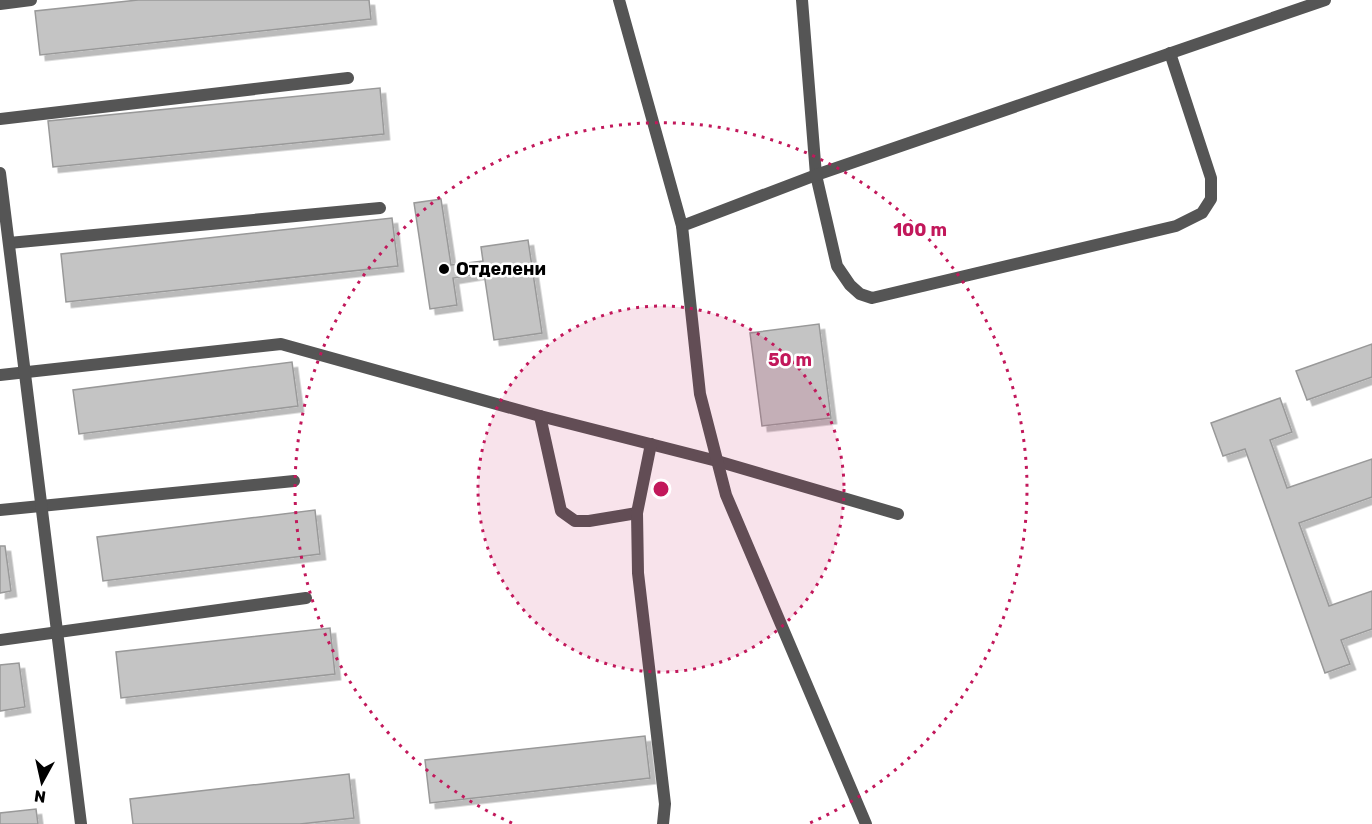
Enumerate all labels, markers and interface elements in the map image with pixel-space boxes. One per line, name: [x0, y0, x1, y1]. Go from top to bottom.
text: 100 m: [893, 219, 947, 241]
place label: Отделени: [456, 258, 546, 280]
marker: Отделени: [437, 262, 451, 276]
text: 50 m: [768, 349, 812, 371]
centre of rings: [651, 479, 671, 499]
north arrow: [12, 752, 72, 812]
text: N: [33, 786, 47, 807]

